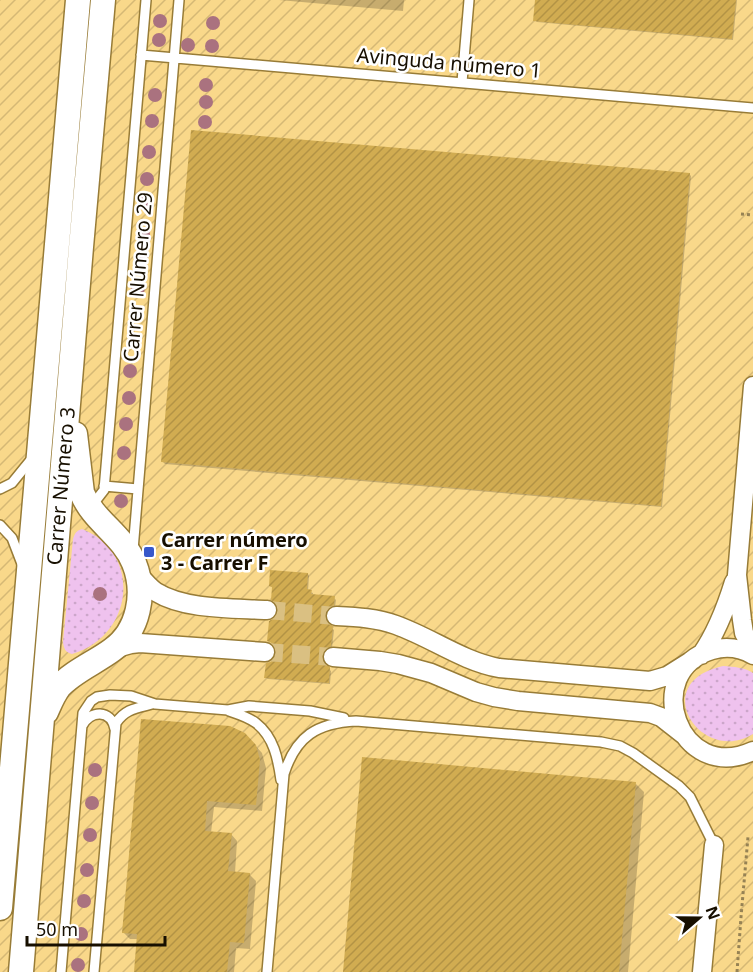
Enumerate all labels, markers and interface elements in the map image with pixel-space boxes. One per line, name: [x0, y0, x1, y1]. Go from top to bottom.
street label: Avinguda número 1: [356, 41, 542, 84]
street label: Carrer Número 29: [117, 191, 158, 363]
street label: Carrer Número 3: [40, 406, 81, 566]
place label: Carrer número 3 - Carrer F: [161, 526, 308, 576]
marker: Carrer número 3 - Carrer F: [142, 545, 156, 559]
north arrow: [669, 888, 729, 948]
text: N: [701, 903, 726, 923]
scale bar: [27, 909, 165, 947]
text: 50 m: [36, 917, 78, 941]

